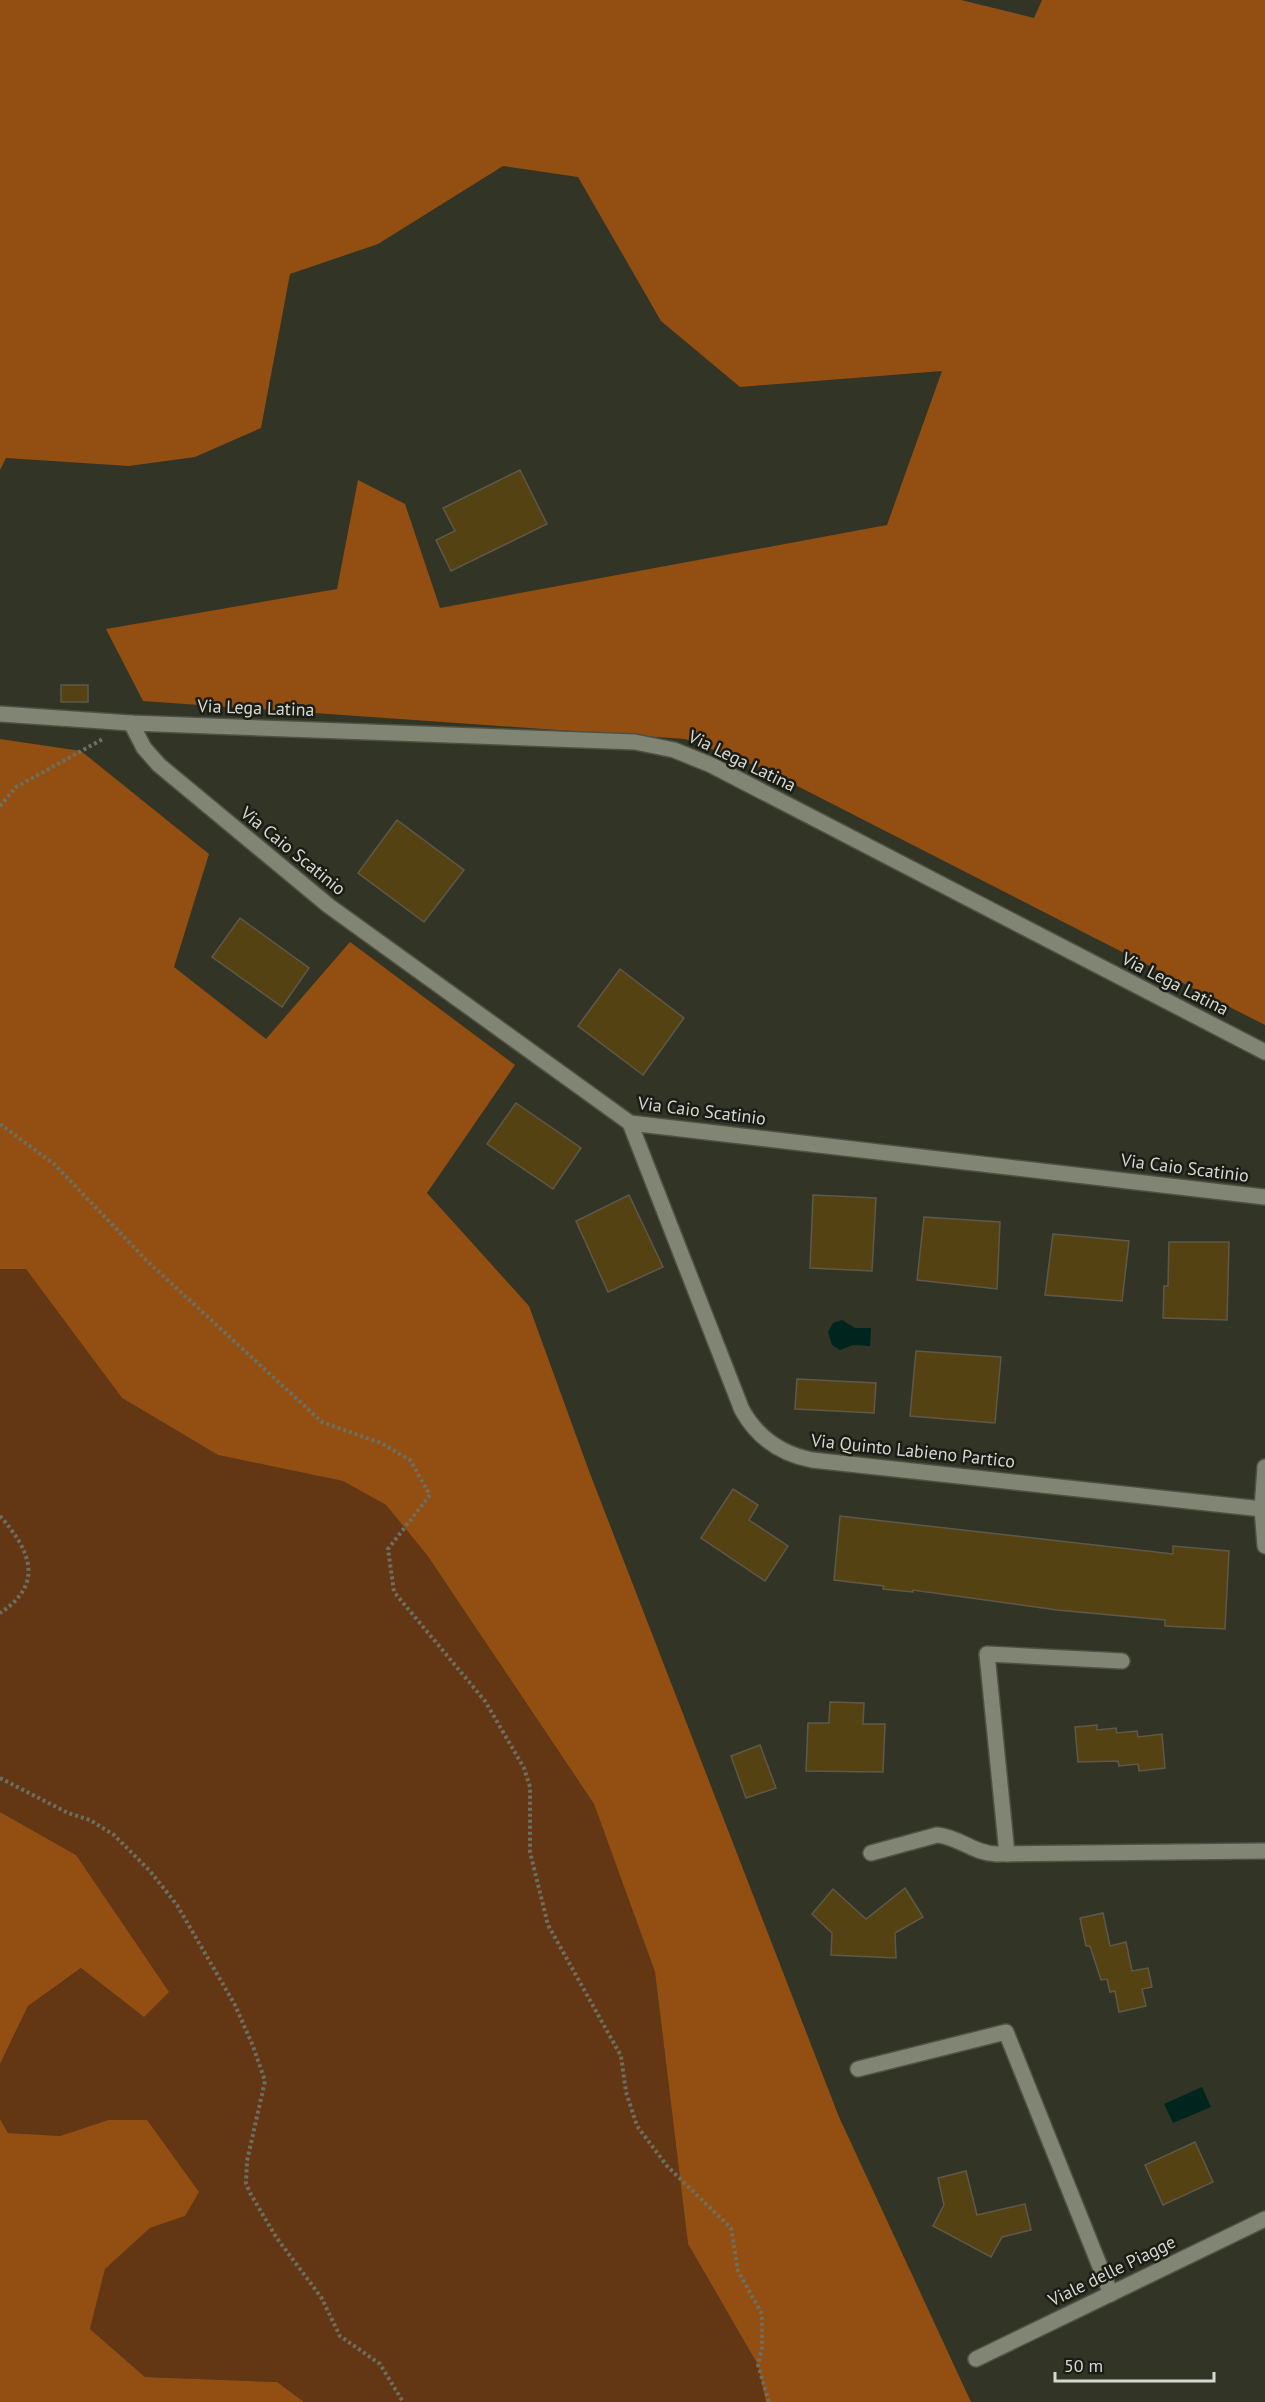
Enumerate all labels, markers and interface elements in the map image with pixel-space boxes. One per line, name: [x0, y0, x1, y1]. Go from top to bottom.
street label: Via Lega Latina: [196, 694, 315, 721]
street label: Via Lega Latina: [684, 724, 800, 797]
street label: Via Caio Scatinio: [235, 801, 351, 900]
street label: Via Lega Latina: [1117, 946, 1233, 1020]
street label: Via Caio Scatinio: [636, 1091, 767, 1130]
street label: Via Caio Scatinio: [1119, 1148, 1250, 1187]
street label: Via Quinto Labieno Partico: [809, 1428, 1016, 1473]
street label: Viale delle Piagge: [1043, 2230, 1179, 2312]
scale bar: [1055, 2345, 1214, 2383]
text: 50 m: [1064, 2354, 1103, 2377]

